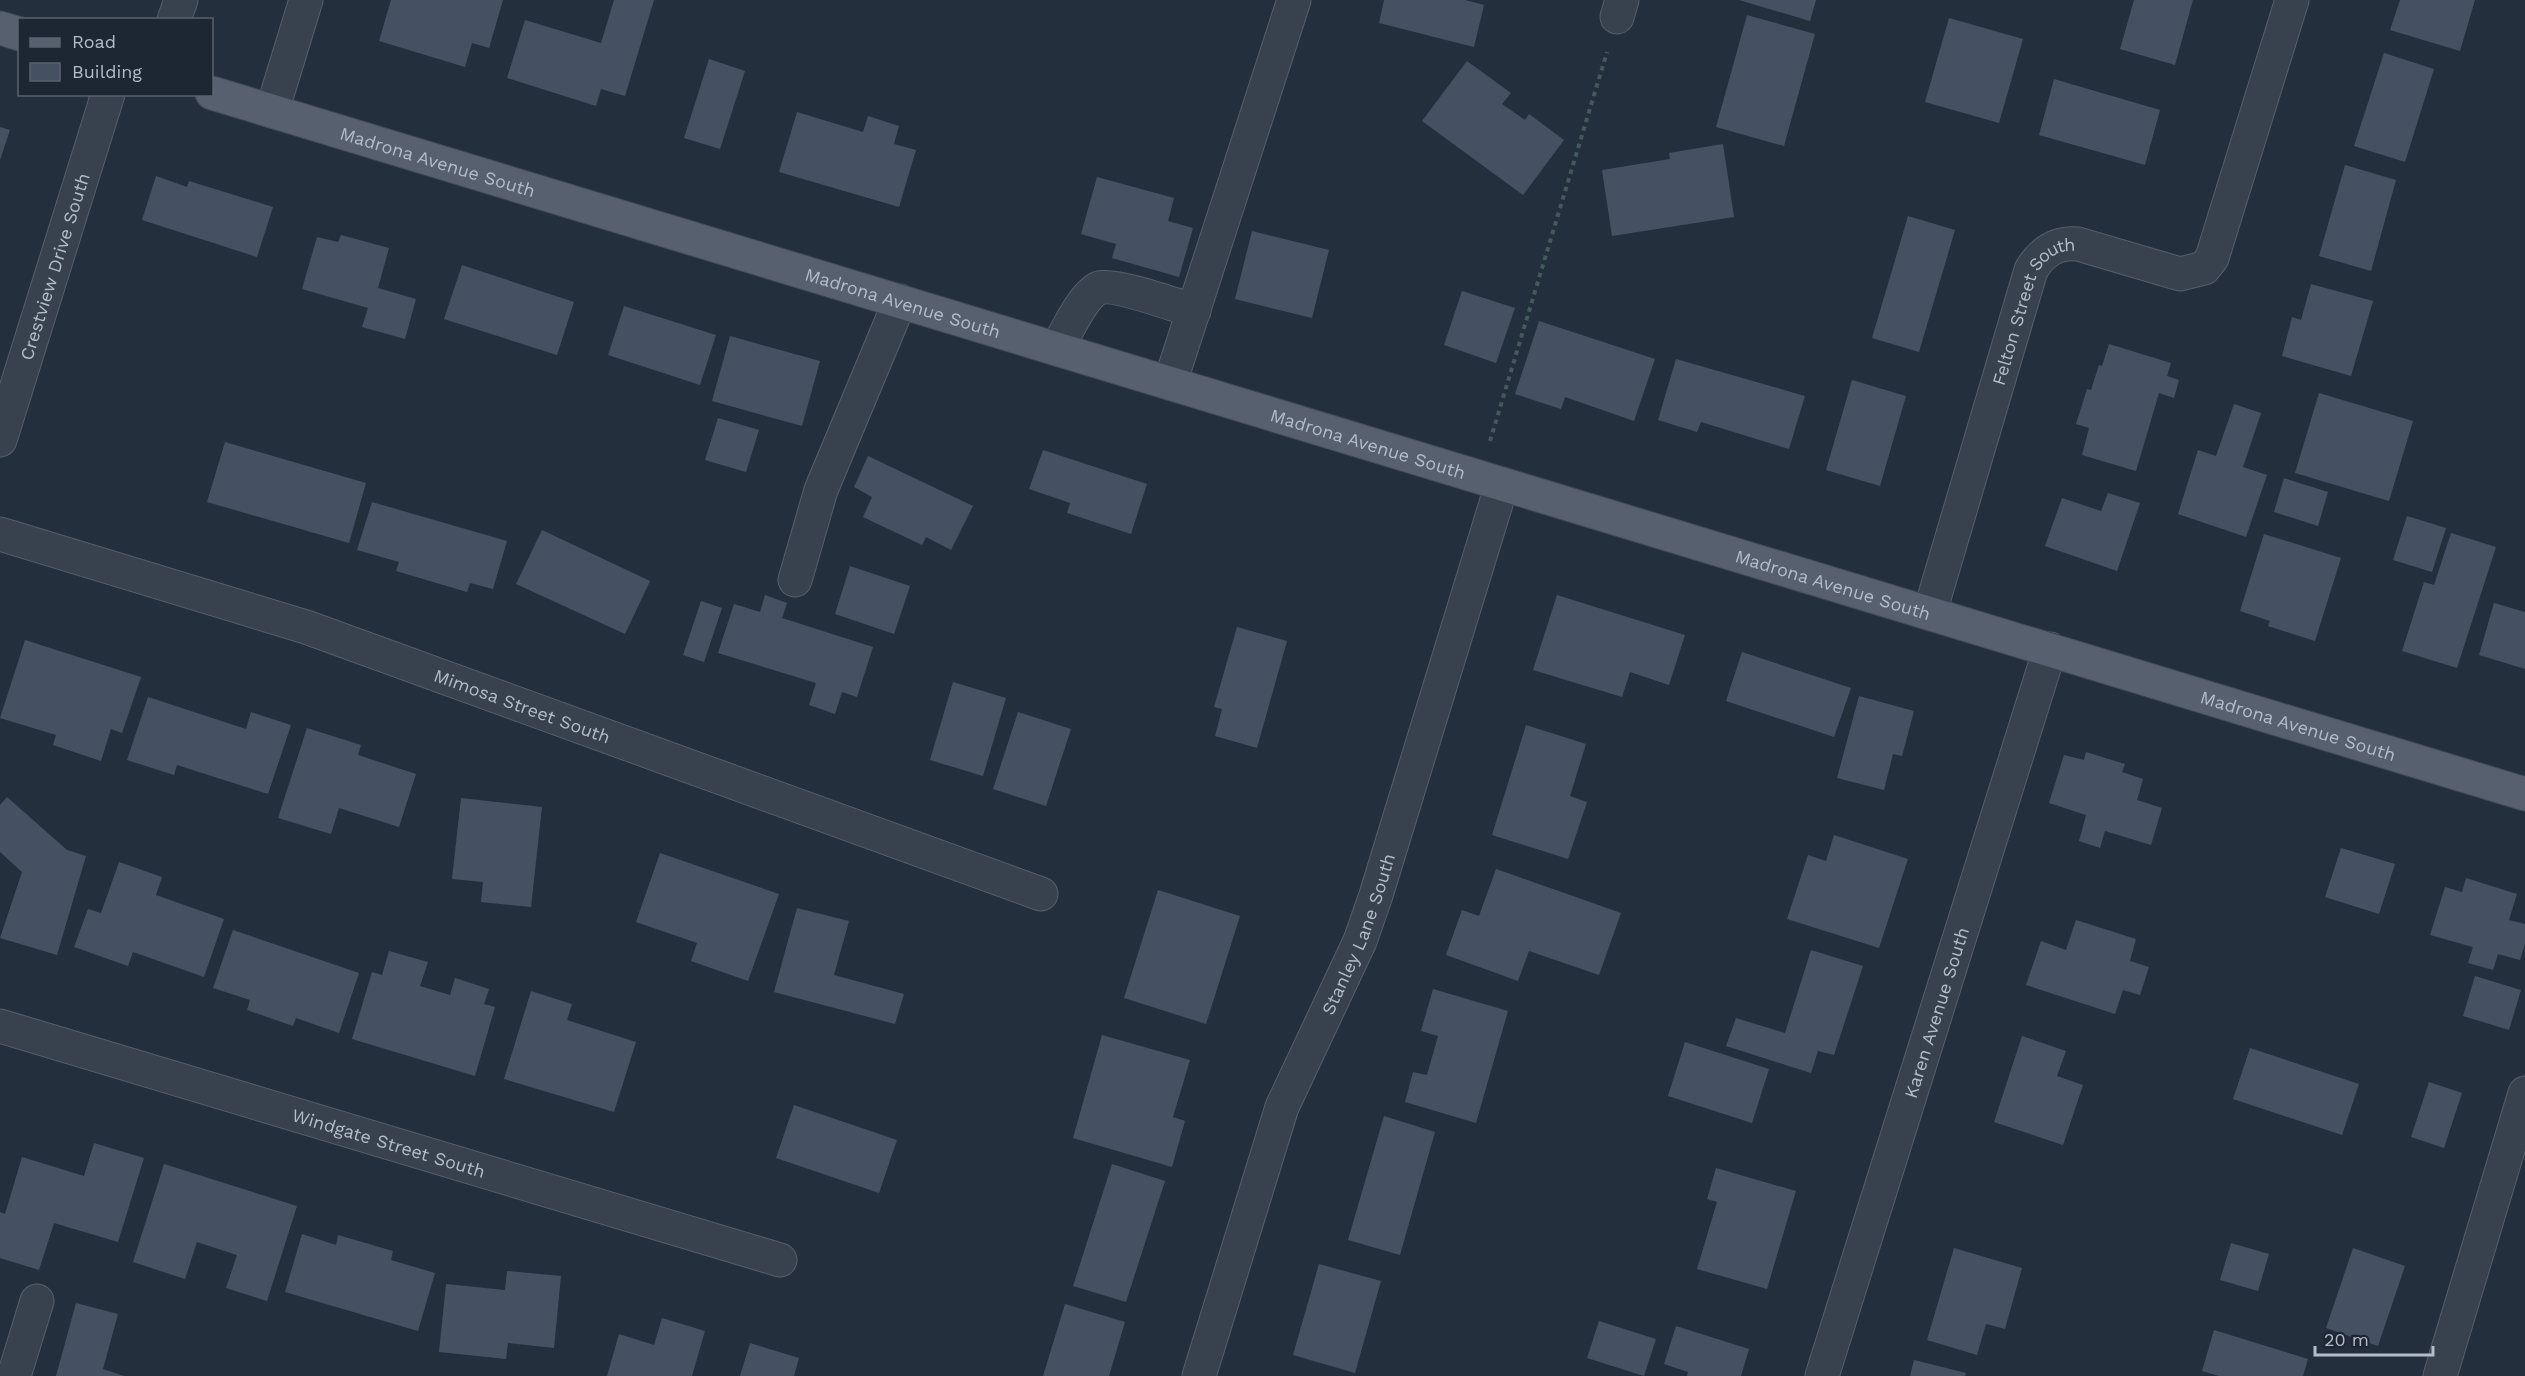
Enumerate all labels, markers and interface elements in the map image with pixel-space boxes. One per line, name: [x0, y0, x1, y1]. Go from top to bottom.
legend: [18, 18, 213, 96]
text: Road: [72, 31, 116, 52]
text: Building: [72, 61, 142, 82]
street label: Madrona Avenue South: [338, 122, 538, 201]
street label: Crestview Drive South: [15, 170, 93, 363]
street label: Felton Street South: [1987, 233, 2076, 388]
street label: Madrona Avenue South: [803, 263, 1003, 342]
street label: Madrona Avenue South: [1268, 404, 1468, 483]
street label: Madrona Avenue South: [1733, 545, 1933, 624]
street label: Mimosa Street South: [431, 664, 613, 747]
street label: Madrona Avenue South: [2198, 686, 2398, 765]
street label: Stanley Lane South: [1317, 851, 1399, 1018]
street label: Karen Avenue South: [1899, 924, 1973, 1100]
street label: Windgate Street South: [290, 1104, 488, 1182]
scale bar: [2315, 1319, 2434, 1357]
text: 20 m: [2324, 1329, 2369, 1350]

